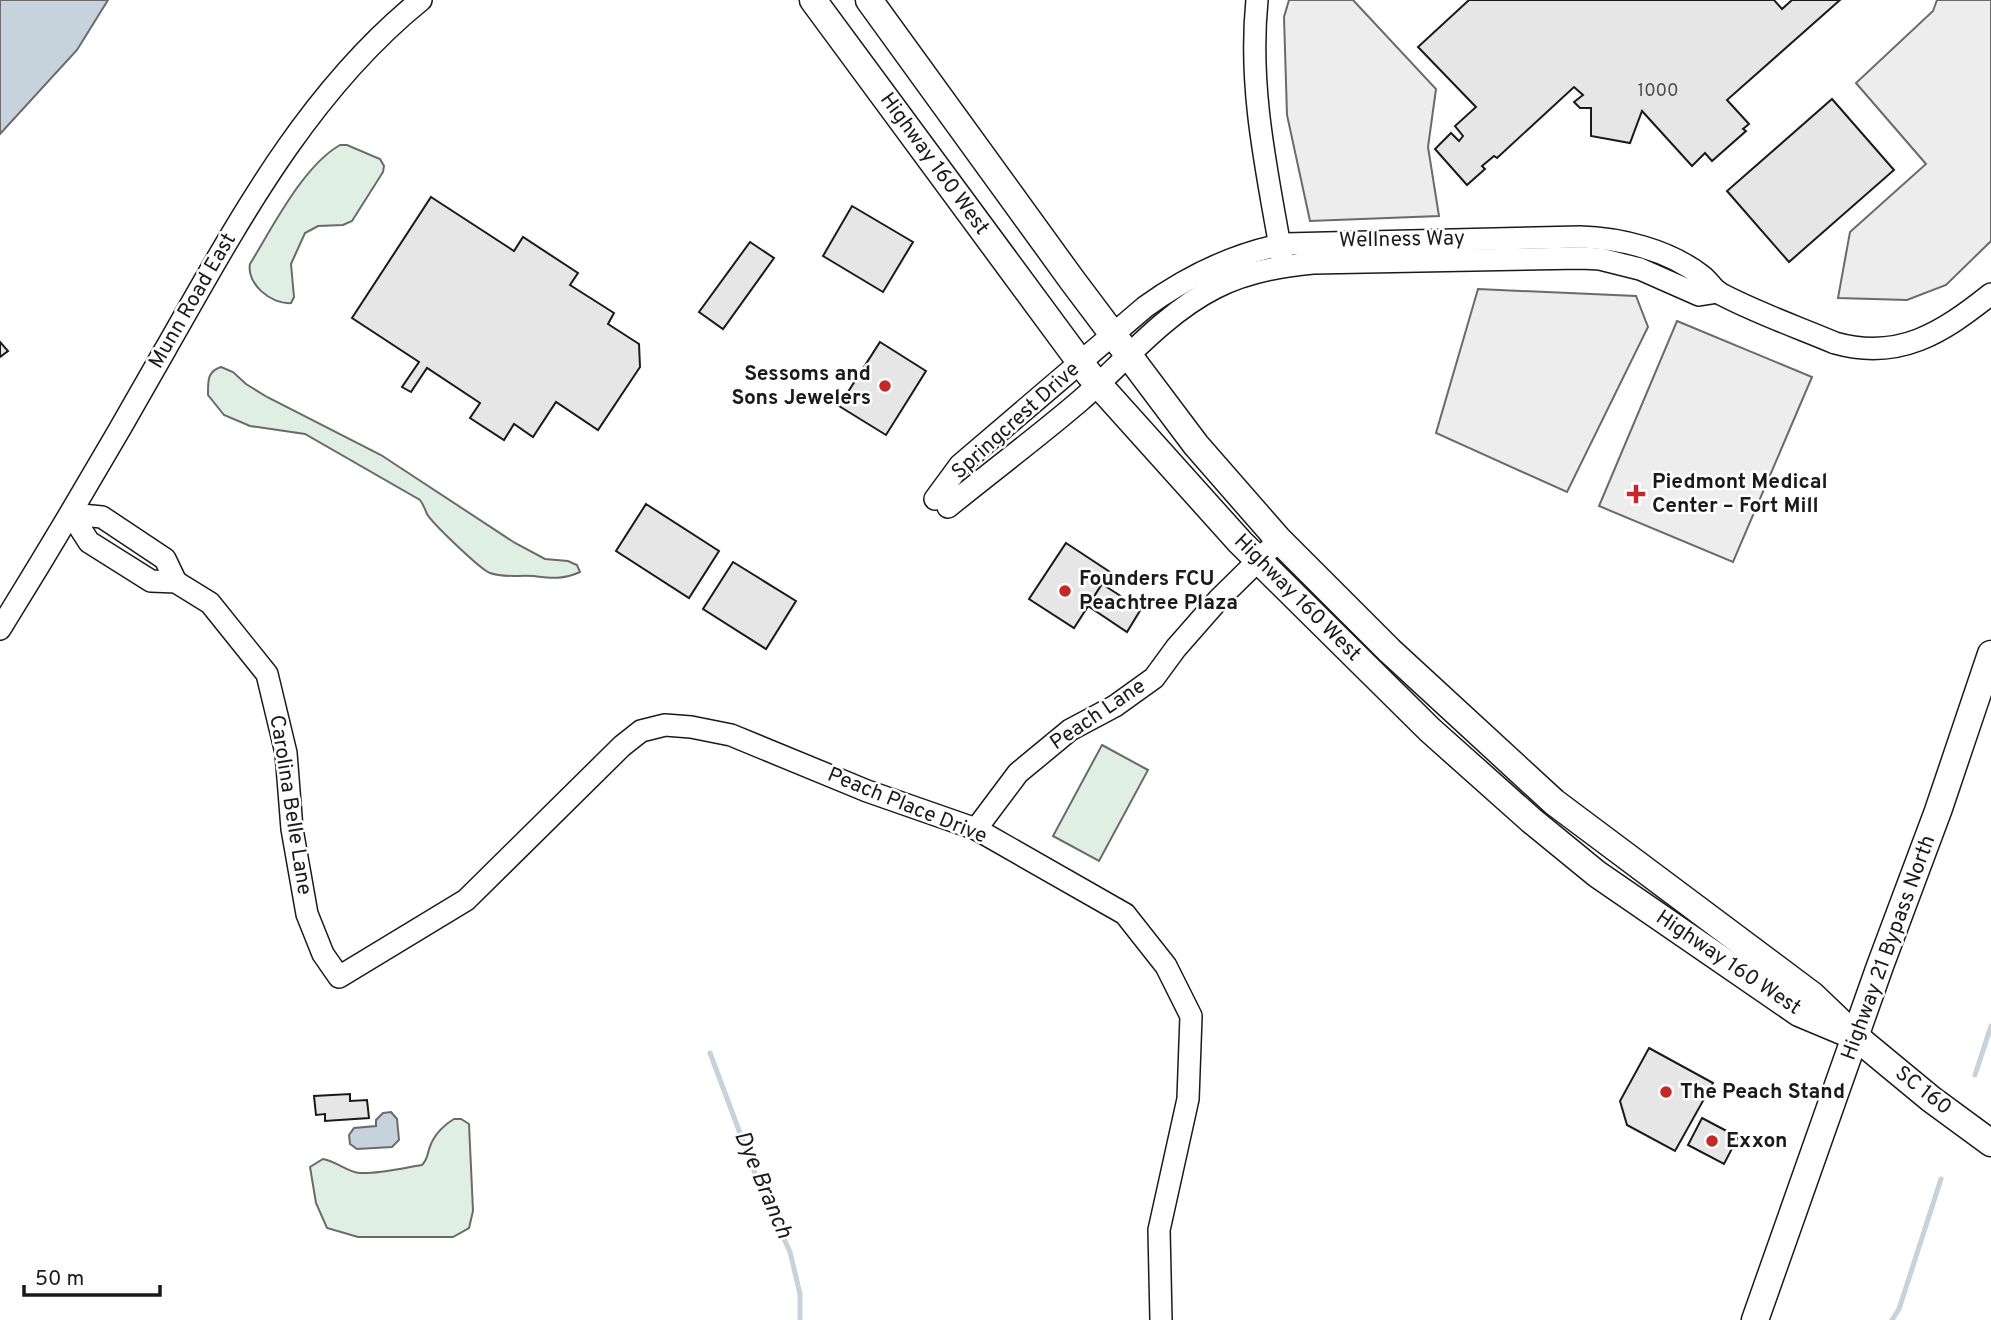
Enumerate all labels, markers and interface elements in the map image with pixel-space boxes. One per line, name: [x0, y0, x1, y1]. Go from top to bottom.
house number: 1000: [1637, 80, 1679, 103]
street label: Highway 160 West: [873, 87, 995, 241]
street label: Wellness Way: [1339, 225, 1465, 255]
street label: Munn Road East: [143, 228, 243, 374]
street label: Springcrest Drive: [946, 356, 1086, 486]
place label: Sessoms and Sons Jewelers: [731, 361, 871, 412]
marker: Sessoms and Sons Jewelers: [877, 378, 893, 394]
place label: Piedmont Medical Center – Fort Mill: [1652, 469, 1828, 520]
marker: Piedmont Medical Center – Fort Mill: [1626, 484, 1646, 504]
street label: Highway 160 West: [1227, 528, 1367, 668]
place label: Founders FCU Peachtree Plaza: [1079, 566, 1238, 617]
marker: Founders FCU Peachtree Plaza: [1057, 583, 1073, 599]
street label: Peach Lane: [1045, 673, 1151, 757]
street label: Carolina Belle Lane: [262, 713, 318, 897]
street label: Peach Place Drive: [823, 762, 991, 850]
street label: Highway 21 Bypass North: [1836, 832, 1942, 1064]
street label: Highway 160 West: [1650, 904, 1806, 1022]
street label: SC 160: [1889, 1060, 1957, 1122]
place label: The Peach Stand: [1680, 1079, 1845, 1106]
marker: The Peach Stand: [1658, 1084, 1674, 1100]
water label: Dye Branch: [726, 1127, 798, 1244]
place label: Exxon: [1726, 1128, 1788, 1155]
marker: Exxon: [1704, 1133, 1720, 1149]
scale bar: [24, 1254, 161, 1298]
text: 50 m: [35, 1266, 84, 1293]

